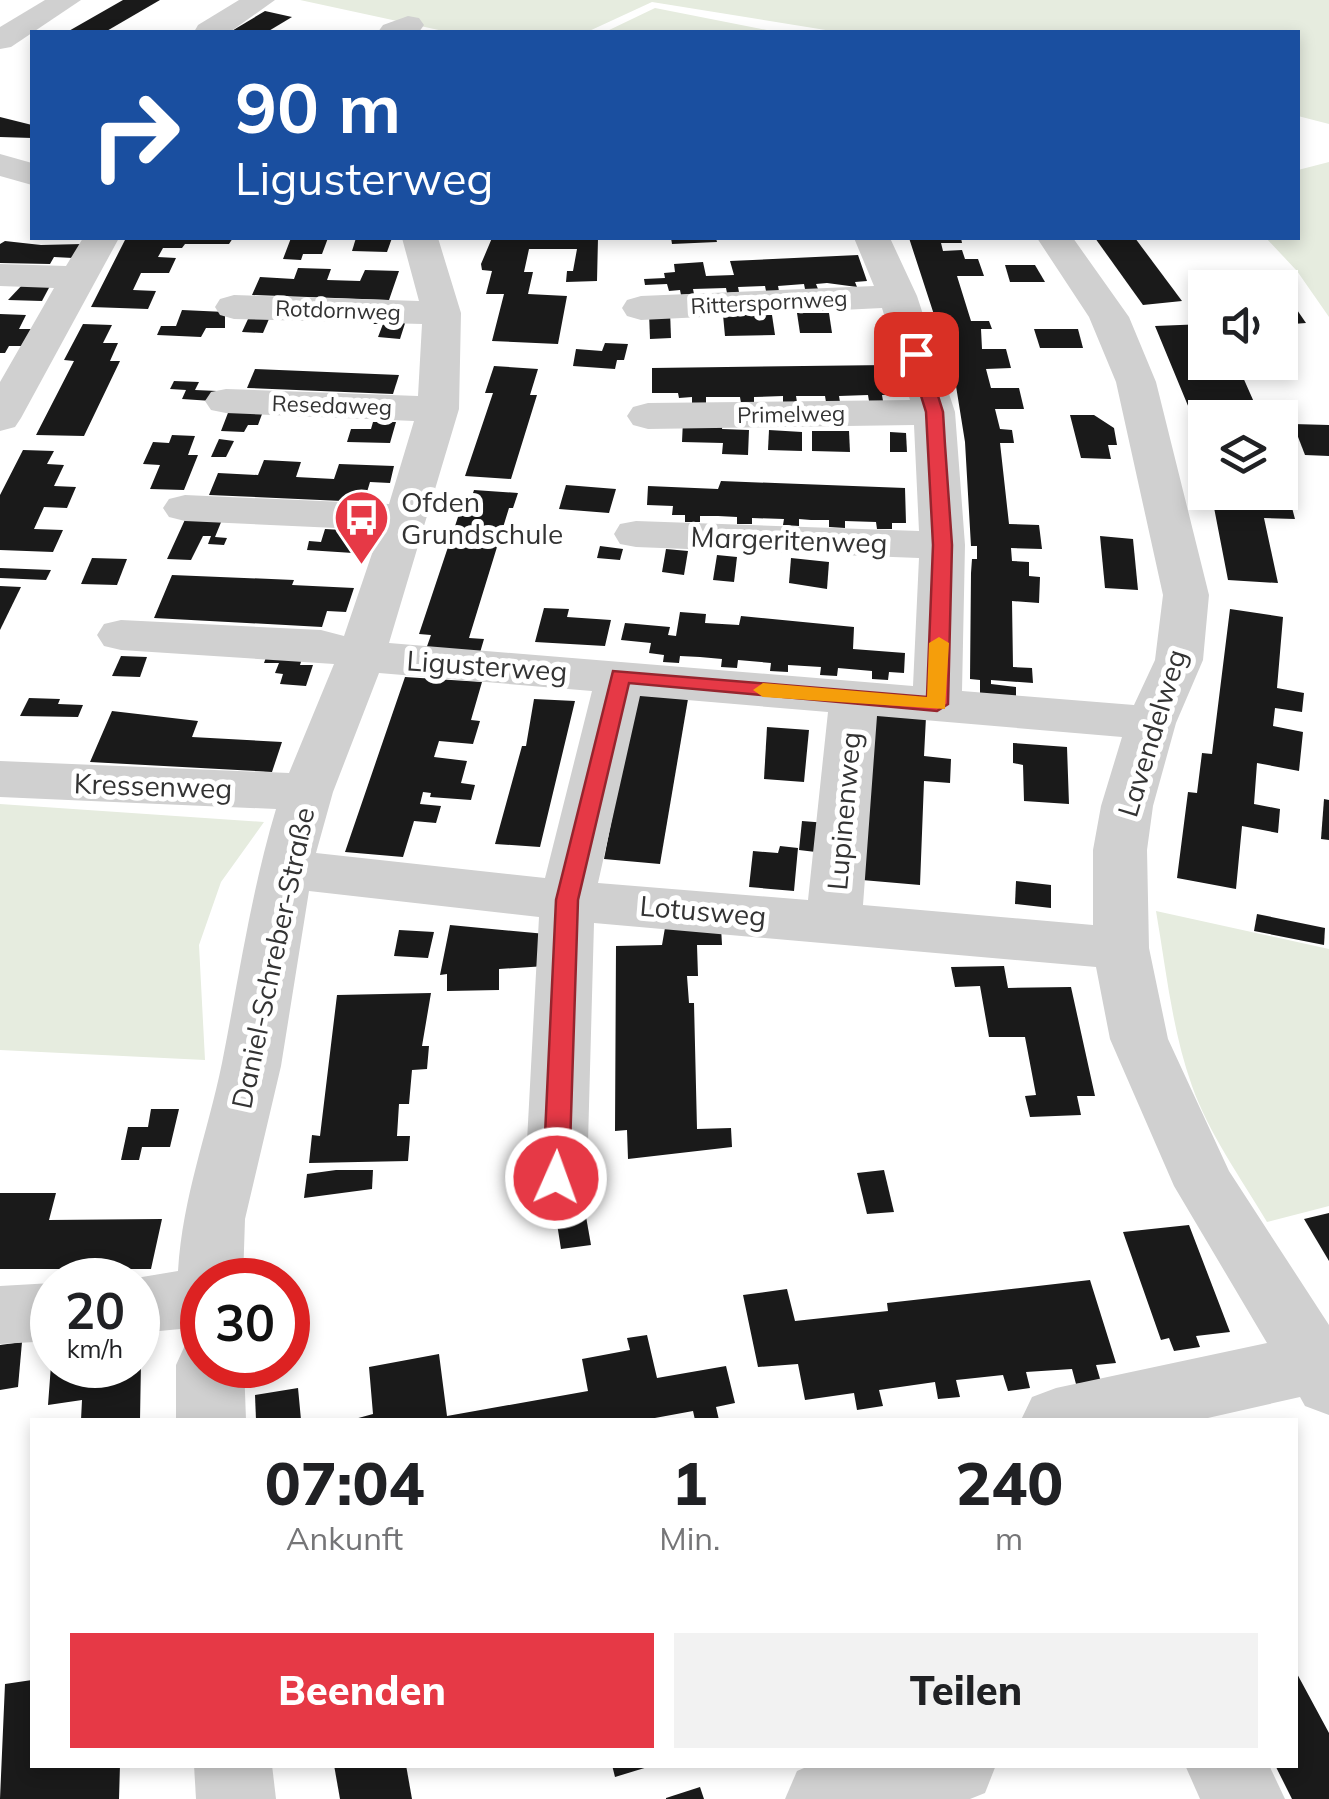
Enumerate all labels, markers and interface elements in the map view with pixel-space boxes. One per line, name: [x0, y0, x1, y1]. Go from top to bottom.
text: 90 m: [235, 63, 401, 151]
icon: right: [70, 70, 200, 200]
text: Ligusterweg: [235, 150, 494, 206]
map controls: [1188, 270, 1298, 510]
button: sound: [1188, 270, 1298, 380]
street label: Ritterspornweg: [690, 284, 848, 320]
street label: Rotdornweg: [275, 294, 401, 326]
pin: [874, 312, 959, 397]
icon: arrive: [889, 327, 944, 382]
street label: Resedaweg: [271, 389, 393, 421]
street label: Primelweg: [737, 399, 845, 429]
button: layers: [1188, 400, 1298, 510]
place label: Ofden Grundschule: [401, 484, 563, 551]
bus stop icon: Ofden Grundschule: [332, 488, 392, 567]
street label: Margeritenweg: [690, 519, 888, 560]
street label: Ligusterweg: [406, 642, 568, 689]
street label: Lavendelweg: [1109, 645, 1194, 821]
street label: Lupinenweg: [819, 730, 868, 892]
street label: Kressenweg: [73, 765, 233, 806]
street label: Daniel-Schreber-Straße: [223, 804, 322, 1112]
street label: Lotusweg: [638, 888, 768, 933]
position arrow: [504, 1126, 608, 1230]
speed limit sign: 30: [180, 1258, 310, 1388]
text: 20: [65, 1279, 125, 1342]
text: km/h: [67, 1333, 123, 1364]
text: 07:04: [265, 1445, 424, 1520]
text: 1: [672, 1445, 708, 1520]
text: 240: [955, 1445, 1063, 1520]
text: Ankunft: [286, 1518, 403, 1558]
text: Min.: [659, 1518, 720, 1558]
text: m: [995, 1518, 1023, 1558]
button: Beenden: [70, 1633, 654, 1748]
button: Teilen: [674, 1633, 1258, 1748]

